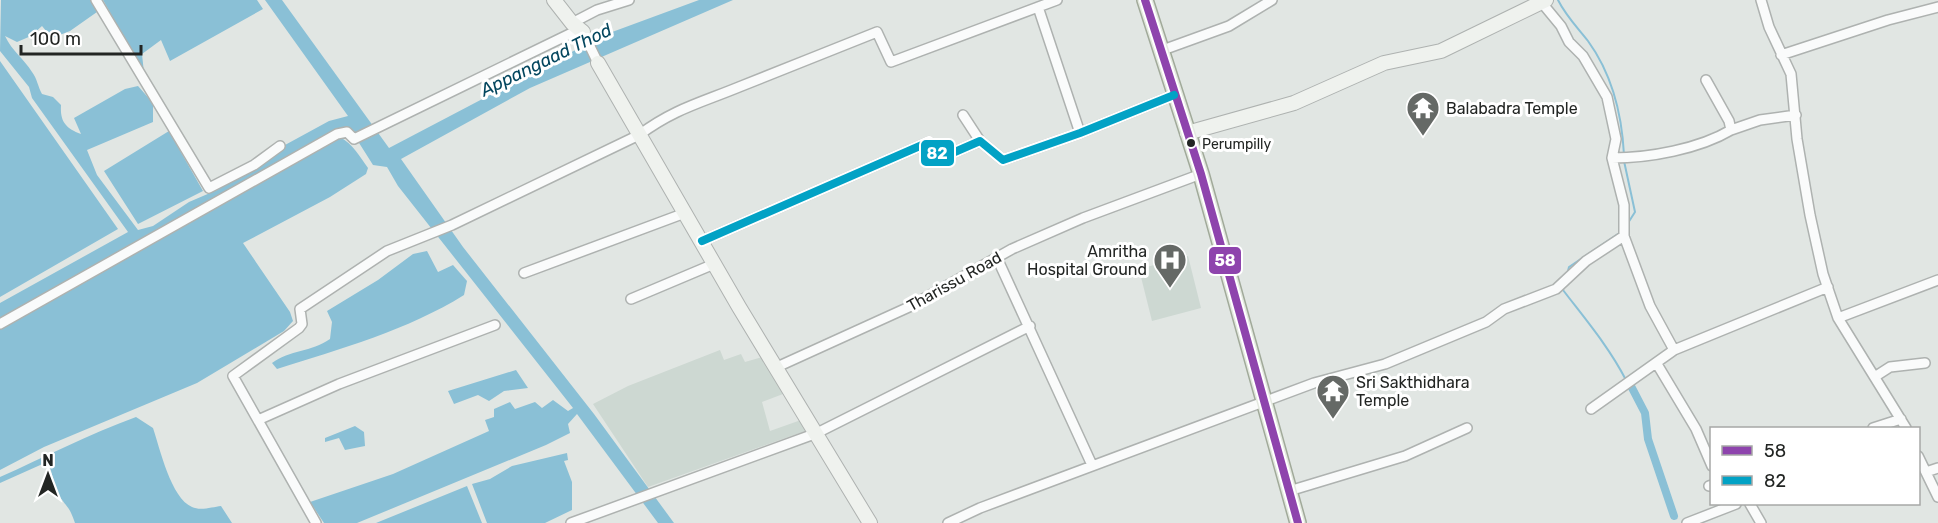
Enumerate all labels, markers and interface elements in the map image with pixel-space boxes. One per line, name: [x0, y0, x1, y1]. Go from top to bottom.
scale bar: [21, 18, 141, 56]
water label: Appangaad Thod: [476, 19, 616, 102]
text: 100 m: [30, 28, 81, 50]
temple icon: Balabadra Temple: [1405, 90, 1441, 137]
place label: Balabadra Temple: [1446, 99, 1578, 118]
place label: Perumpilly: [1202, 136, 1271, 153]
marker: Perumpilly: [1185, 137, 1197, 149]
line badge: 82: [920, 139, 955, 167]
text: 82: [926, 144, 948, 163]
place label: Amritha Hospital Ground: [1027, 242, 1147, 279]
hospital icon: Amritha Hospital Ground: [1152, 242, 1188, 289]
line badge: 58: [1208, 246, 1242, 275]
street label: Tharissu Road: [904, 248, 1005, 315]
text: 58: [1214, 251, 1236, 270]
temple icon: Sri Sakthidhara Temple: [1315, 373, 1351, 420]
place label: Sri Sakthidhara Temple: [1356, 373, 1470, 410]
legend: [1710, 427, 1920, 505]
text: 58: [1764, 440, 1786, 462]
north arrow: [18, 445, 78, 505]
text: N: [42, 451, 54, 470]
text: 82: [1764, 470, 1786, 492]

